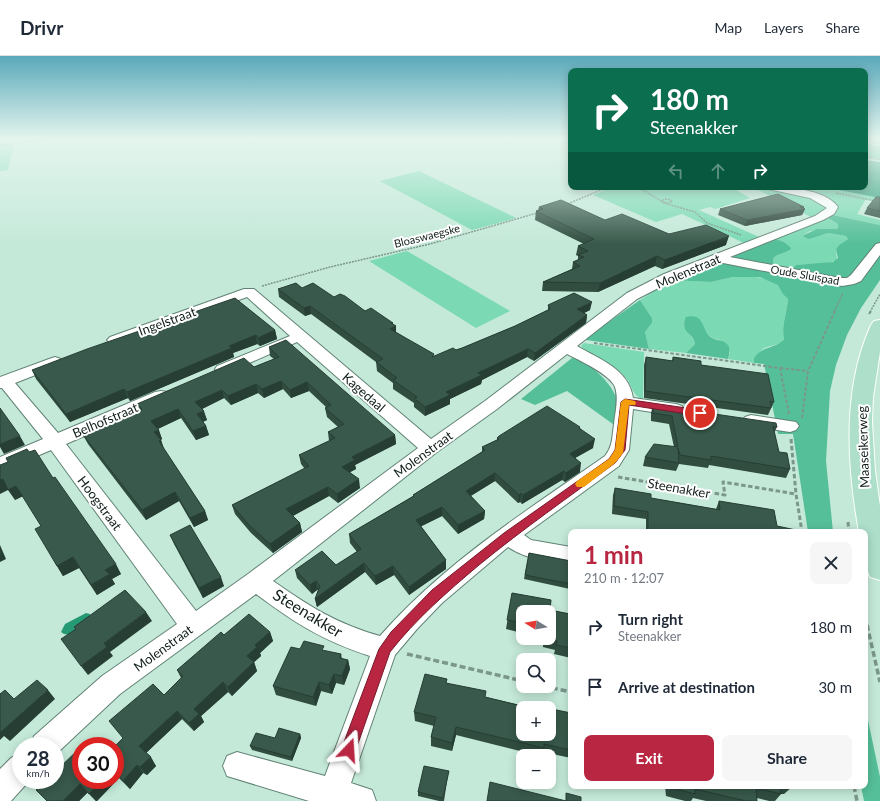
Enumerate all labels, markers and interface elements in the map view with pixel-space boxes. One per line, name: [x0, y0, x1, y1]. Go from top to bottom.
text: Drivr: [20, 16, 63, 39]
text: Map: [714, 19, 742, 36]
text: Layers: [764, 19, 804, 36]
text: Share: [826, 19, 860, 36]
text: 180 m: [650, 82, 729, 116]
icon: right: [584, 84, 636, 136]
text: Steenakker: [650, 116, 738, 138]
icon: left: [665, 160, 687, 182]
icon: ahead: [707, 160, 729, 182]
icon: right: [749, 160, 771, 182]
street label: Bloaswaegske: [393, 221, 461, 250]
street label: Molenstraat: [653, 250, 723, 292]
street label: Oude Sluispad: [770, 262, 840, 287]
street label: Ingelstraat: [136, 303, 198, 339]
street label: Kagedaal: [339, 369, 389, 415]
pin: [683, 396, 717, 430]
street label: Belhofstraat: [70, 399, 141, 441]
icon: arrive: [689, 402, 711, 424]
street label: Maaseikerweg: [854, 406, 872, 488]
street label: Molenstraat: [390, 427, 456, 481]
street label: Hoogstraat: [74, 473, 126, 533]
street label: Steenakker: [646, 475, 712, 501]
text: 1 min: [584, 540, 644, 569]
button: close: [810, 542, 852, 584]
text: 210 m · 12:07: [584, 570, 664, 586]
street label: Steenakker: [270, 584, 347, 641]
north arrow: [516, 605, 556, 645]
map controls: [516, 605, 556, 789]
text: Turn right: [618, 610, 683, 628]
icon: right: [584, 616, 606, 638]
text: 180 m: [810, 618, 852, 636]
street label: Molenstraat: [130, 621, 196, 675]
text: Steenakker: [618, 628, 681, 644]
button: search: [516, 653, 556, 693]
icon: arrive: [584, 676, 606, 698]
text: Arrive at destination: [618, 678, 755, 696]
text: 30 m: [818, 678, 852, 696]
button: +: [516, 701, 556, 741]
position arrow: [328, 729, 370, 771]
button: Exit: [584, 735, 714, 781]
button: Share: [722, 735, 852, 781]
speed limit sign: 30: [72, 737, 124, 789]
text: 28: [26, 746, 50, 770]
button: −: [516, 749, 556, 789]
text: km/h: [26, 767, 50, 779]

